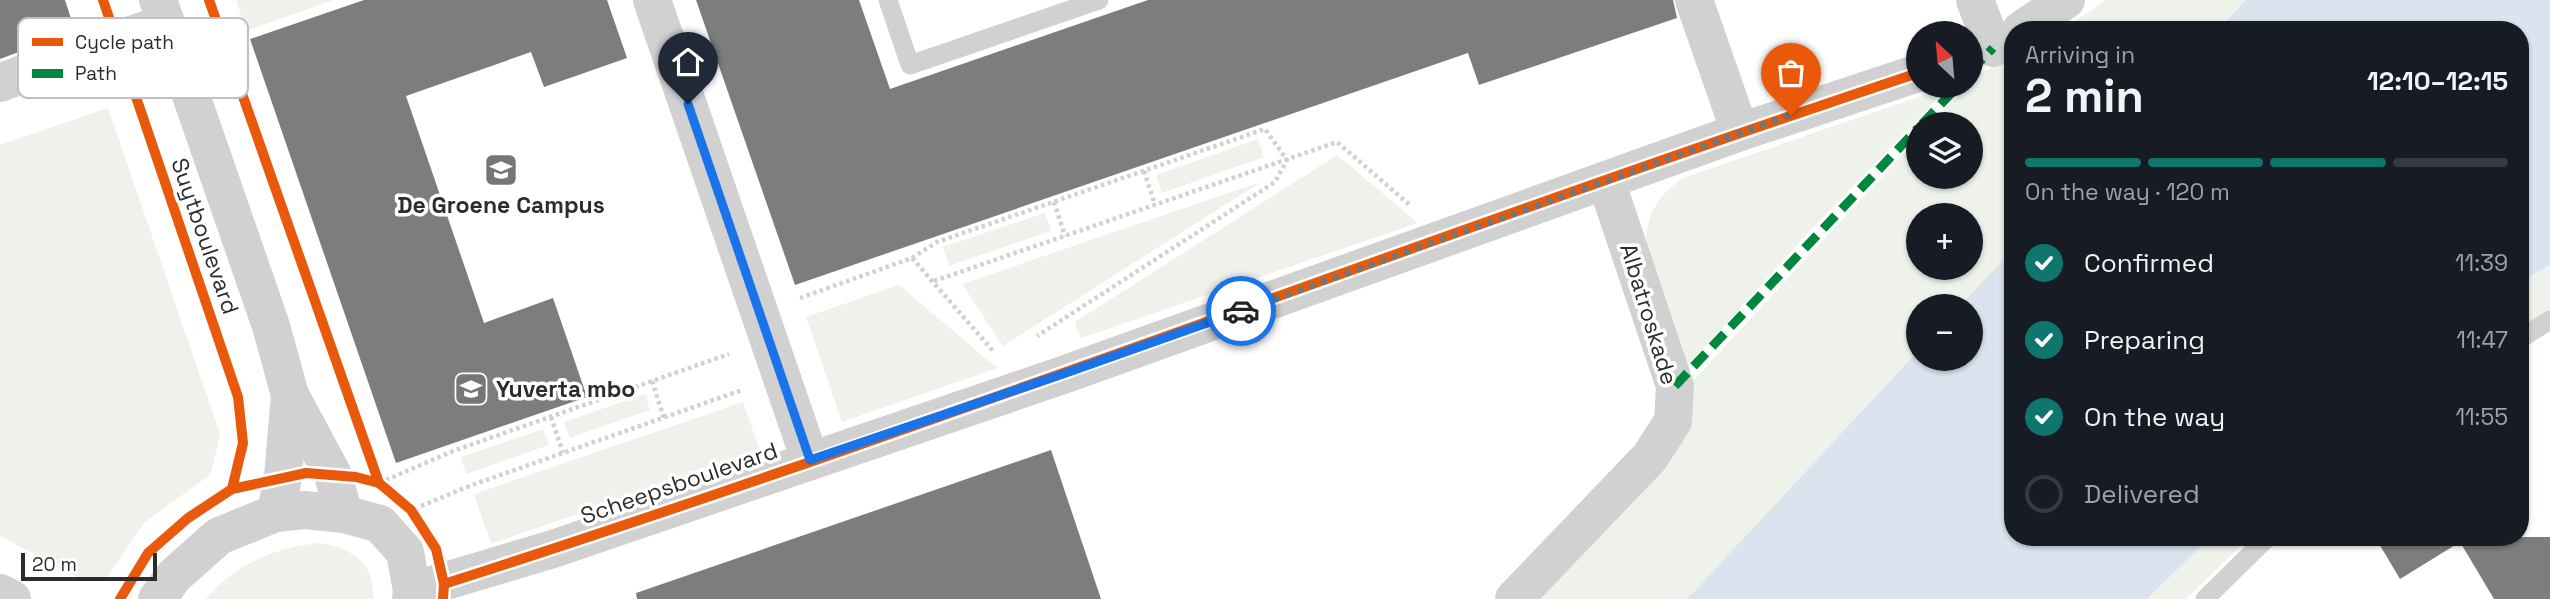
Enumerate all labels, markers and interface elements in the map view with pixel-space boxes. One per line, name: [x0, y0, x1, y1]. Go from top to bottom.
legend: [18, 18, 248, 98]
north arrow: [1906, 21, 1983, 98]
map controls: [1906, 21, 1983, 371]
text: Cycle path: [75, 30, 174, 55]
pin: [658, 32, 718, 104]
text: Arriving in: [2025, 40, 2135, 70]
icon: home: [669, 43, 707, 81]
pin: [1761, 43, 1821, 115]
icon: bag: [1772, 54, 1810, 92]
text: Path: [75, 61, 117, 86]
text: 12:10–12:15: [2367, 64, 2508, 98]
text: 2 min: [2025, 67, 2144, 125]
button: layers: [1906, 112, 1983, 189]
school or university icon: De Groene Campus: [482, 151, 520, 189]
street label: Suytboulevard: [164, 154, 246, 318]
text: On the way · 120 m: [2025, 177, 2230, 207]
place label: De Groene Campus: [397, 190, 605, 220]
button: +: [1906, 203, 1983, 280]
street label: Albatroskade: [1613, 240, 1685, 388]
icon: check: [2025, 244, 2063, 282]
text: Confirmed: [2084, 246, 2214, 280]
text: 11:39: [2455, 248, 2508, 278]
courier: [1206, 276, 1276, 346]
icon: car: [1222, 292, 1260, 330]
button: −: [1906, 294, 1983, 371]
icon: check: [2025, 321, 2063, 359]
text: Preparing: [2084, 323, 2205, 357]
text: 11:47: [2456, 325, 2508, 355]
school or university icon: Yuverta mbo: [452, 370, 490, 408]
place label: Yuverta mbo: [496, 374, 635, 404]
icon: check: [2025, 398, 2063, 436]
text: On the way: [2084, 400, 2225, 434]
text: 11:55: [2455, 402, 2508, 432]
street label: Scheepsboulevard: [577, 435, 781, 531]
text: Delivered: [2084, 477, 2200, 511]
scale bar: [21, 550, 158, 582]
text: 20 m: [32, 552, 77, 577]

